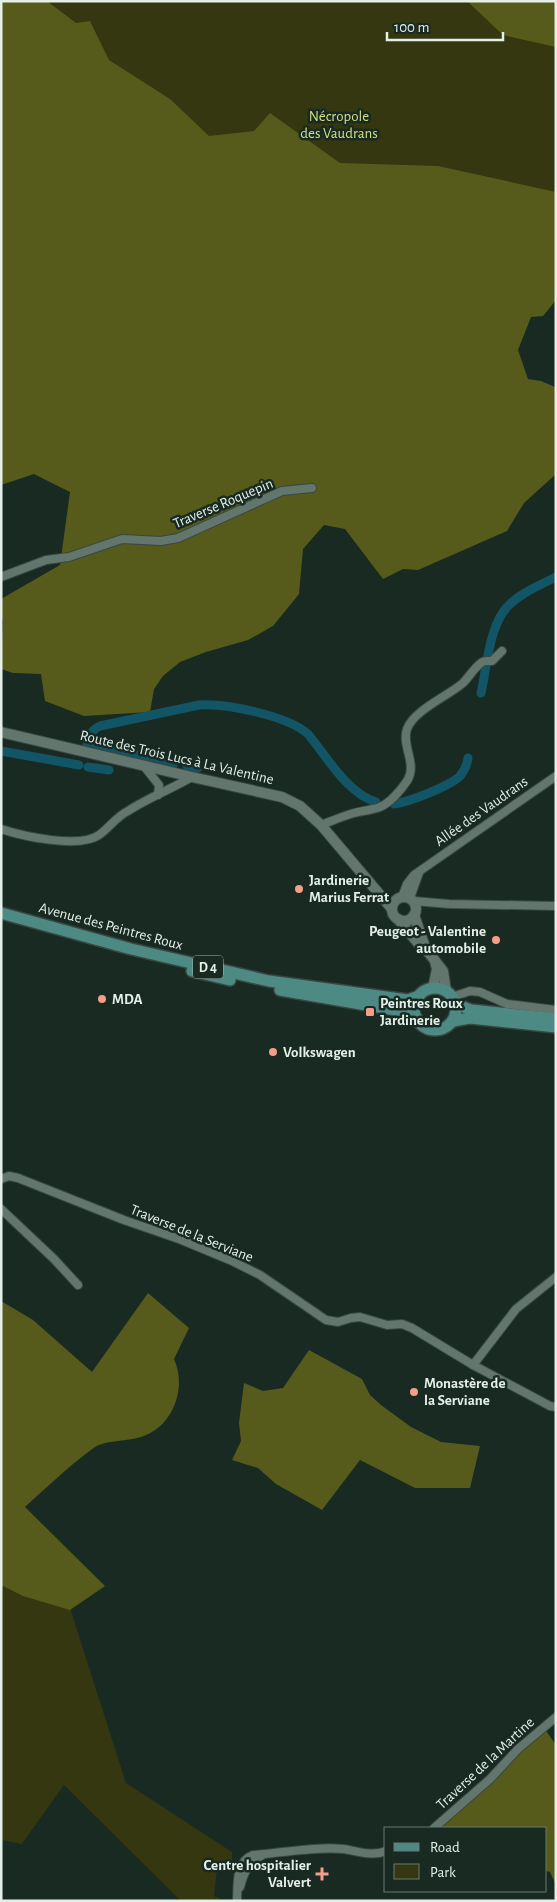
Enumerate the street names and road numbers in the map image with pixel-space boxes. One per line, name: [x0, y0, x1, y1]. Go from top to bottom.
street label: Traverse Roquepin: [171, 476, 275, 531]
street label: Route des Trois Lucs à La Valentine: [79, 728, 275, 787]
street label: Allée des Vaudrans: [432, 774, 531, 849]
street label: Avenue des Peintres Roux: [37, 900, 185, 953]
road number: D 4: [193, 956, 223, 979]
street label: Traverse de la Serviane: [128, 1202, 255, 1265]
street label: Traverse de la Martine: [434, 1714, 537, 1812]

